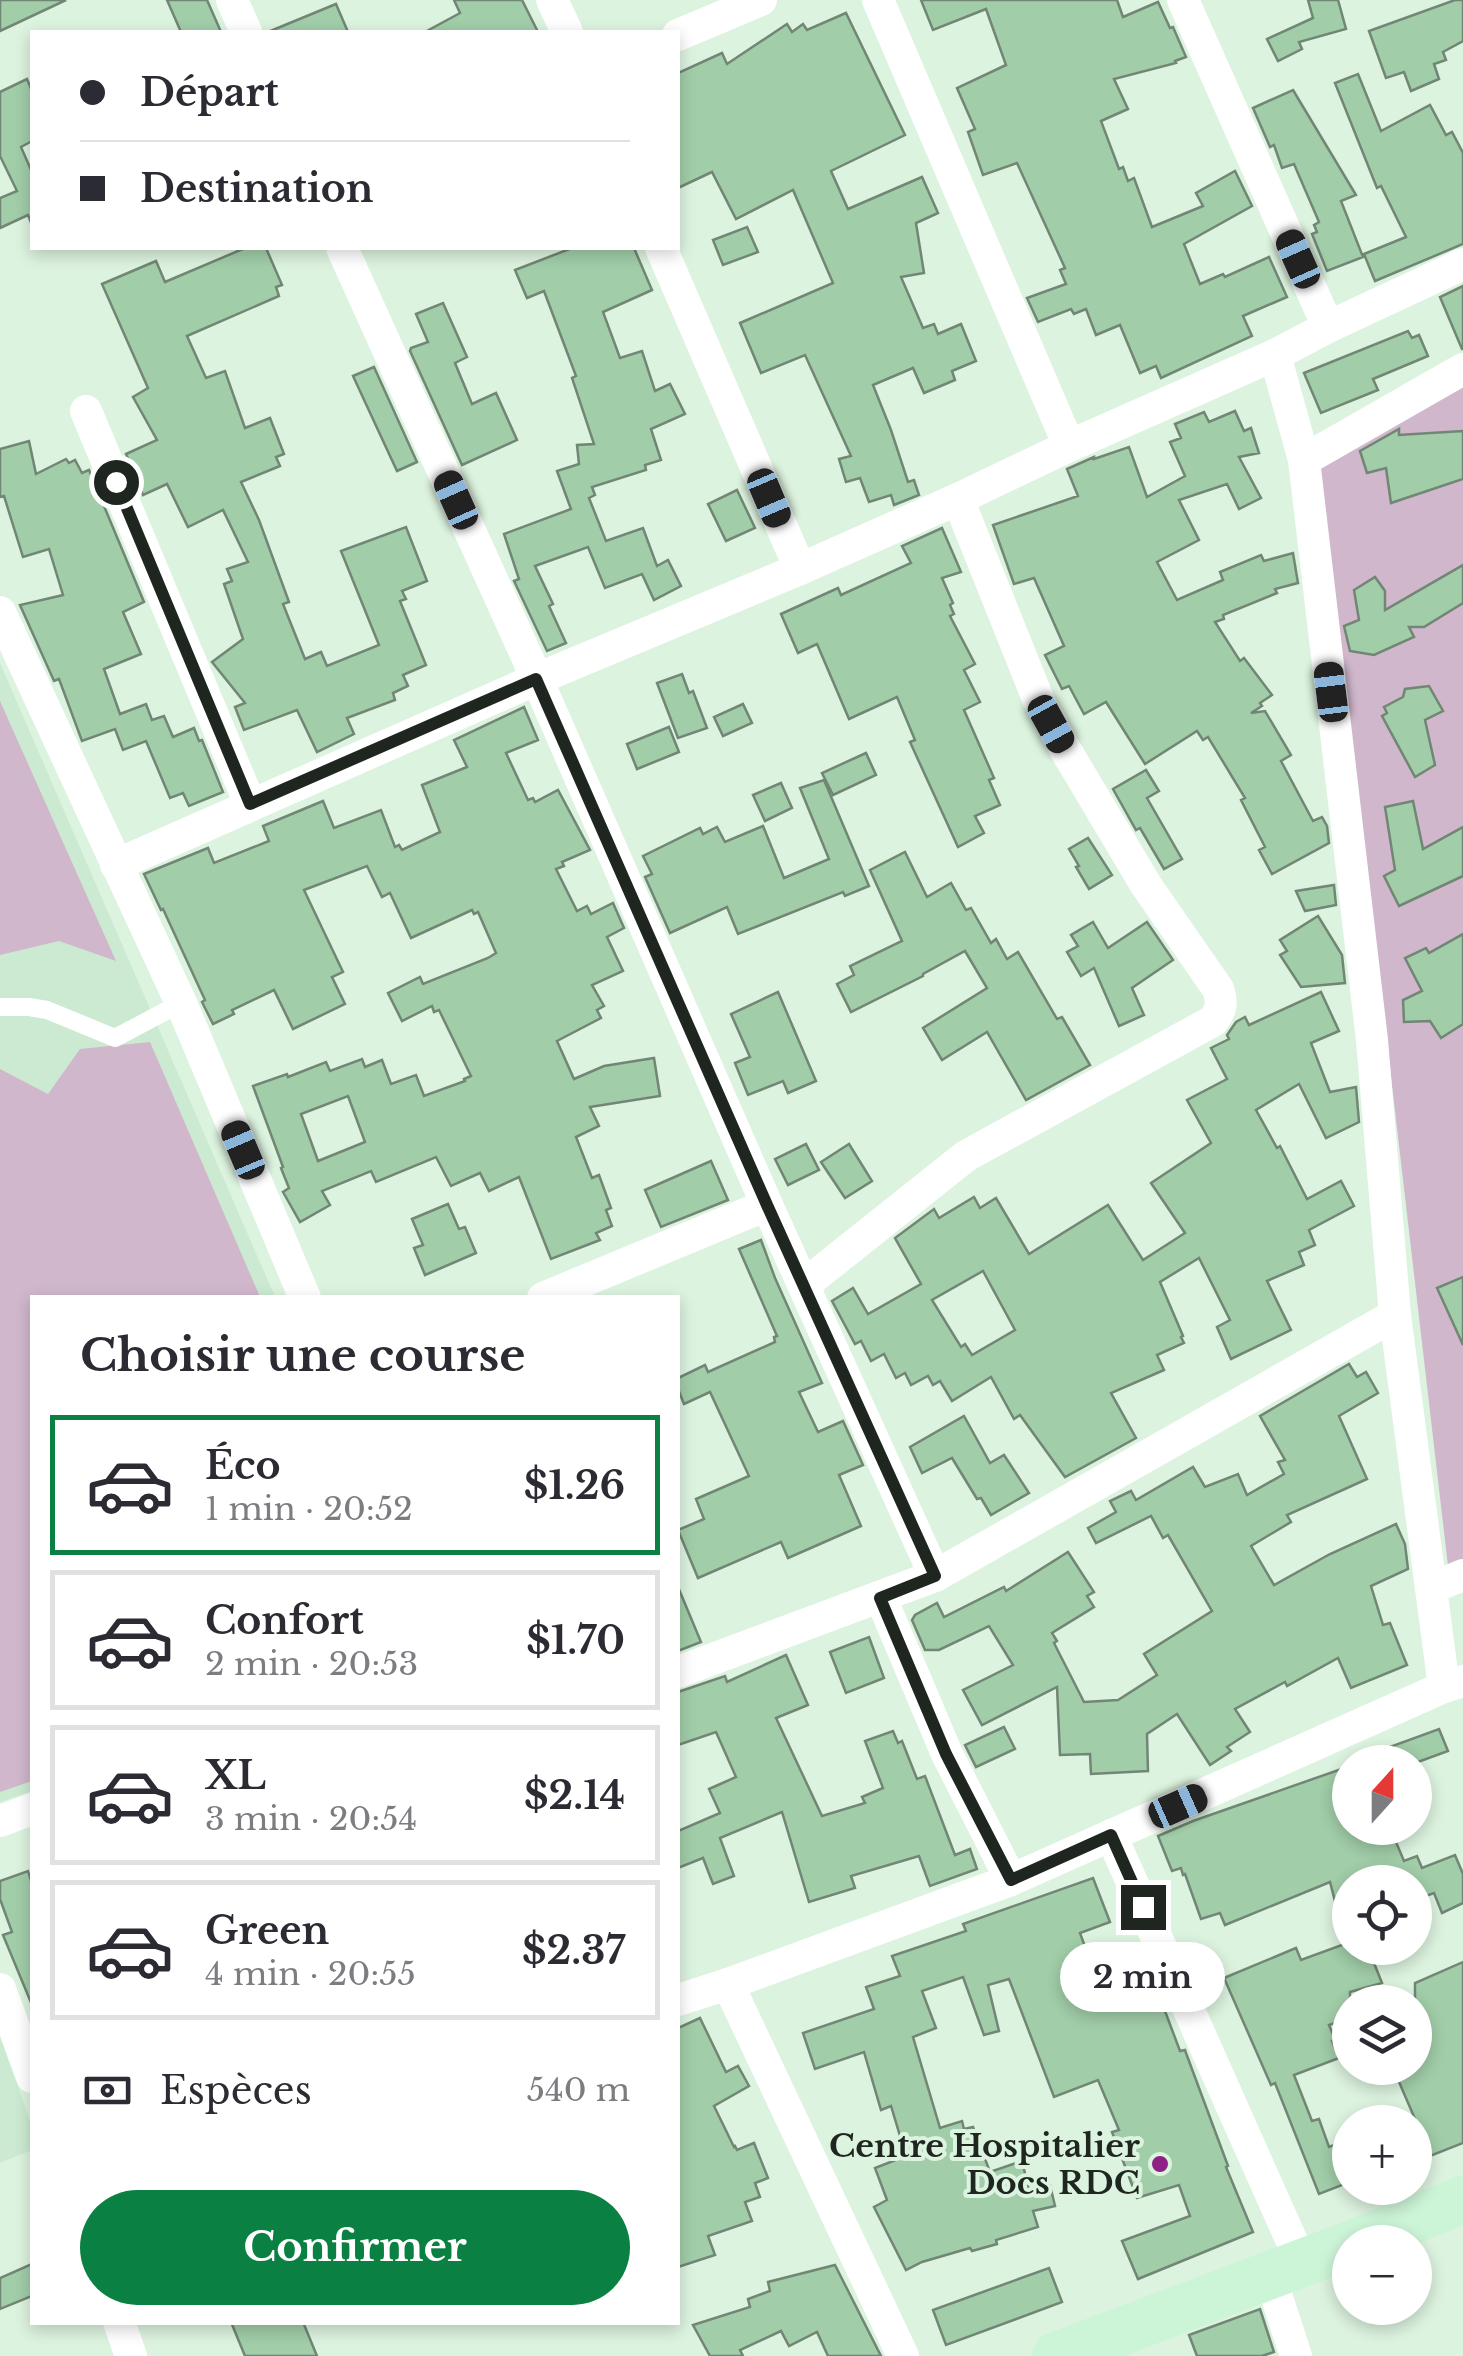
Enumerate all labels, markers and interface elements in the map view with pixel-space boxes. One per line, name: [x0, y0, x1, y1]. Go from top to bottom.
text: Départ: [140, 69, 279, 116]
text: Destination: [140, 165, 373, 212]
car: [1272, 225, 1324, 293]
route start: [94, 460, 139, 505]
car: [743, 465, 795, 531]
car: [430, 466, 482, 534]
car: [1312, 660, 1350, 724]
car: [1023, 690, 1079, 758]
car: [217, 1117, 269, 1183]
text: Choisir une course: [80, 1327, 526, 1383]
icon: car: [85, 1440, 175, 1530]
text: Éco: [205, 1442, 281, 1489]
text: $1.26: [524, 1462, 625, 1509]
text: 1 min · 20:52: [205, 1489, 413, 1529]
icon: car: [85, 1595, 175, 1685]
text: Confort: [205, 1597, 364, 1644]
text: $1.70: [526, 1617, 625, 1664]
text: 2 min · 20:53: [205, 1644, 418, 1684]
north arrow: [1332, 1745, 1432, 1845]
map controls: [1332, 1745, 1432, 2325]
icon: car: [85, 1750, 175, 1840]
text: XL: [205, 1752, 266, 1799]
text: $2.14: [524, 1772, 625, 1819]
car: [1144, 1780, 1212, 1832]
text: 3 min · 20:54: [205, 1799, 417, 1839]
button: locate: [1332, 1865, 1432, 1965]
route end: [1121, 1885, 1166, 1930]
icon: car: [85, 1905, 175, 1995]
text: Green: [205, 1907, 329, 1954]
text: $2.37: [522, 1927, 625, 1974]
callout: 2 min: [1060, 1942, 1226, 2012]
text: 4 min · 20:55: [205, 1954, 416, 1994]
text: 2 min: [1093, 1957, 1192, 1997]
button: layers: [1332, 1985, 1432, 2085]
icon: cash: [80, 2063, 135, 2118]
text: Espèces: [160, 2067, 312, 2114]
text: 540 m: [527, 2070, 630, 2110]
button: +: [1332, 2105, 1432, 2205]
place label: Centre Hospitalier Docs RDC: [829, 2126, 1140, 2203]
marker: Centre Hospitalier Docs RDC: [1149, 2153, 1171, 2175]
button: Confirmer: [80, 2190, 630, 2305]
button: −: [1332, 2225, 1432, 2325]

